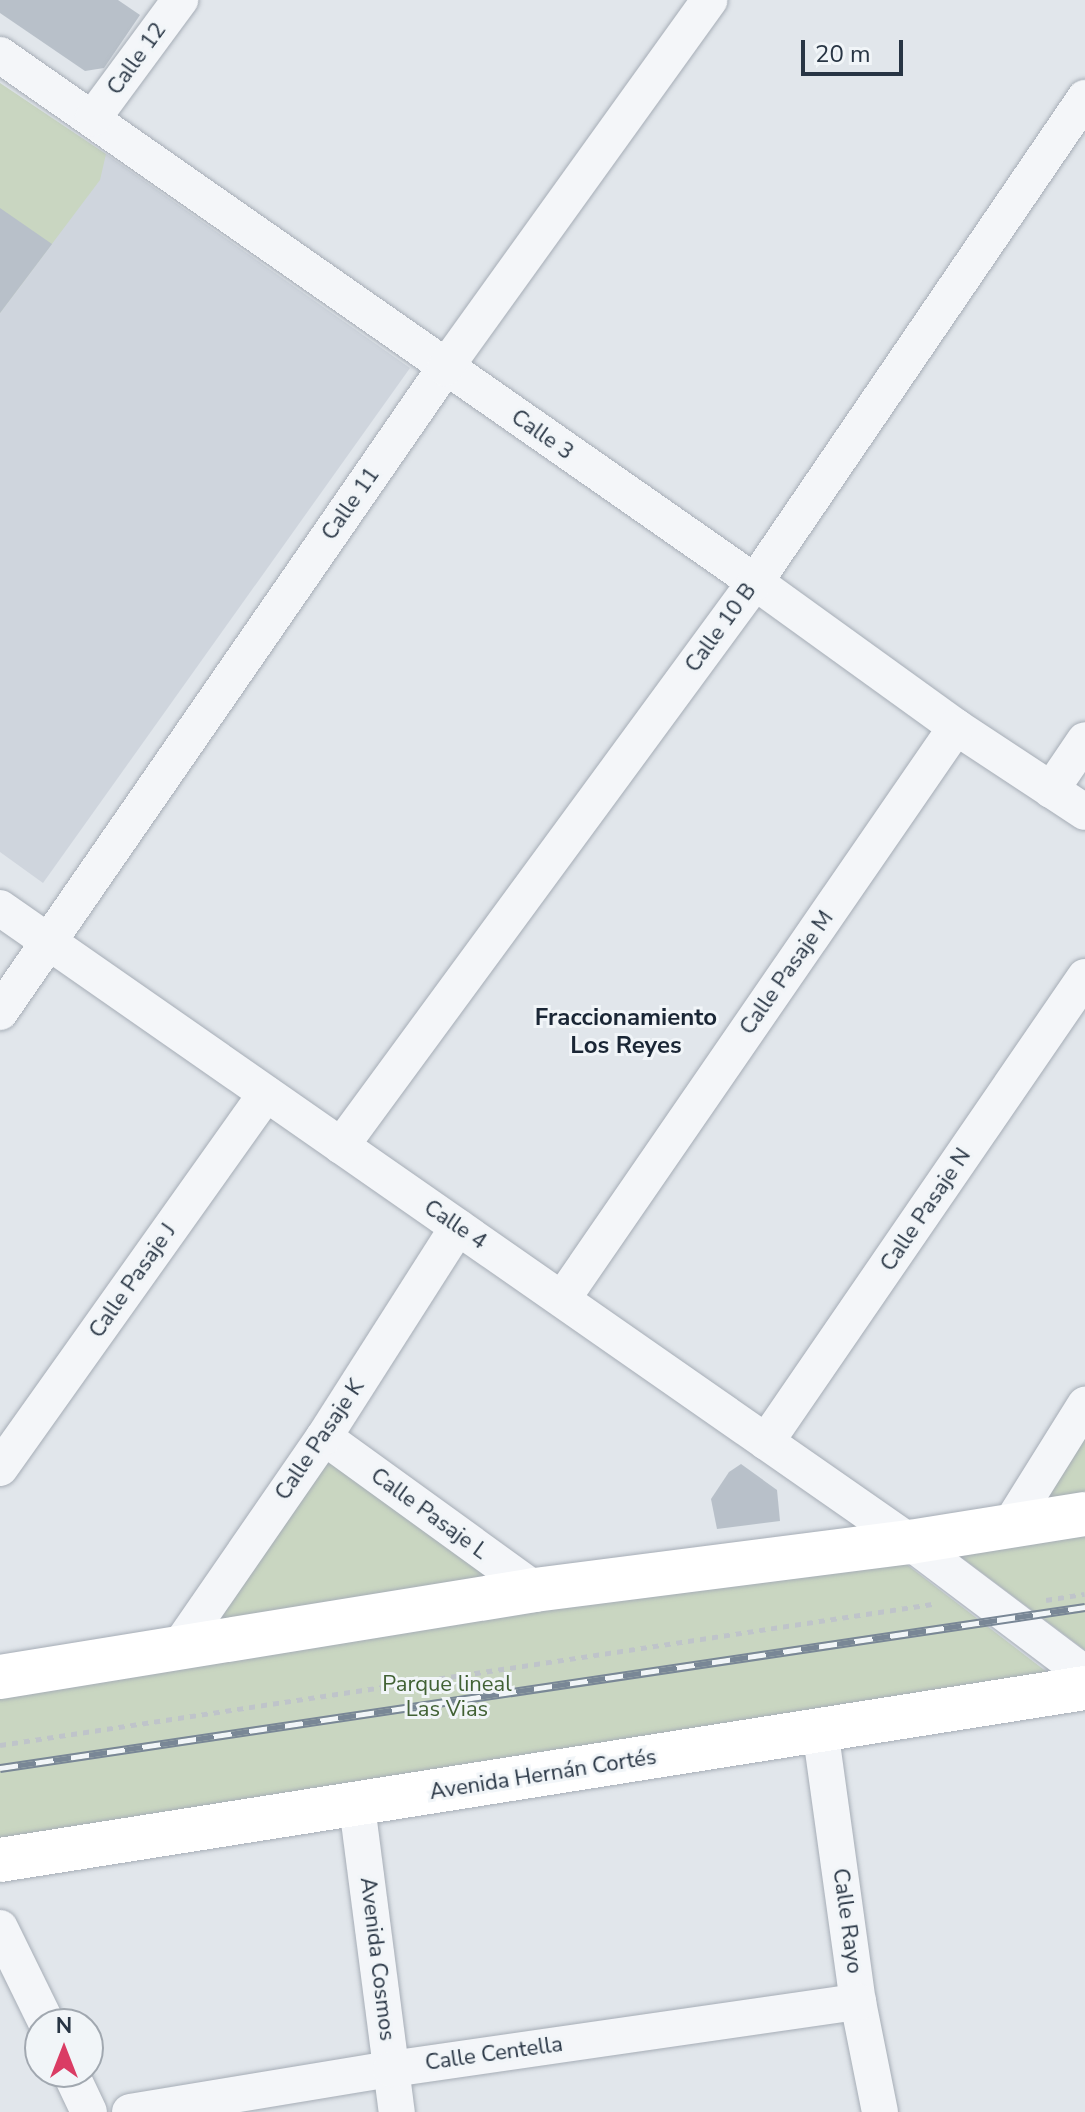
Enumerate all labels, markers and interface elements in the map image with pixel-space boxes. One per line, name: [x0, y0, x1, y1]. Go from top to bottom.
street label: Calle 12: [102, 18, 172, 100]
scale bar: [805, 24, 907, 74]
text: 20 m: [815, 38, 871, 70]
street label: Calle 3: [506, 404, 578, 466]
street label: Calle 11: [316, 463, 386, 545]
street label: Calle 10 B: [680, 578, 762, 678]
street label: Calle Pasaje M: [735, 906, 839, 1040]
district label: Fraccionamiento Los Reyes: [535, 1004, 717, 1060]
street label: Calle Pasaje N: [875, 1144, 977, 1276]
street label: Calle 4: [419, 1195, 491, 1255]
street label: Calle Pasaje J: [84, 1219, 182, 1343]
street label: Calle Pasaje K: [270, 1375, 370, 1505]
street label: Calle Pasaje L: [365, 1463, 493, 1565]
park label: Parque lineal Las Vias: [382, 1671, 512, 1722]
street label: Avenida Hernán Cortés: [428, 1744, 658, 1806]
street label: Calle Rayo: [827, 1867, 867, 1975]
street label: Avenida Cosmos: [354, 1876, 400, 2042]
north arrow: [24, 2008, 104, 2088]
text: N: [56, 2011, 72, 2041]
street label: Calle Centella: [424, 2031, 564, 2077]

